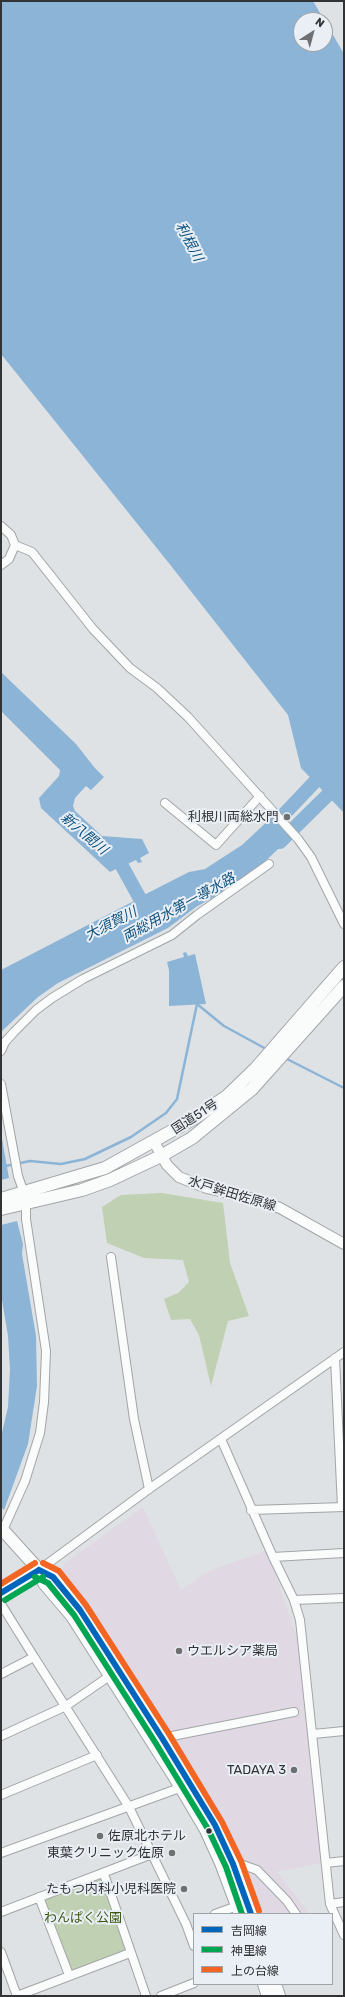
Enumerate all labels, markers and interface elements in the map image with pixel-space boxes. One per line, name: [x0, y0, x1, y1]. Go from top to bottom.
north arrow: [293, 12, 333, 52]
text: N: [313, 15, 327, 30]
water label: 利根川: [172, 220, 206, 264]
place label: 利根川両総水門: [188, 809, 279, 825]
water label: 新八間川: [57, 810, 111, 858]
marker: 利根川両総水門: [282, 812, 292, 822]
water label: 両総用水第一導水路: [120, 870, 238, 946]
water label: 大須賀川: [82, 904, 140, 944]
street label: 国道51号: [169, 1096, 221, 1138]
street label: 水戸鉾田佐原線: [186, 1173, 278, 1215]
place label: ウエルシア薬局: [187, 1643, 278, 1659]
marker: ウエルシア薬局: [174, 1646, 184, 1656]
place label: TADAYA 3: [227, 1762, 286, 1778]
marker: TADAYA 3: [289, 1765, 299, 1775]
unlabelled marker: [204, 1826, 214, 1836]
place label: 佐原北ホテル: [108, 1828, 186, 1844]
marker: 佐原北ホテル: [95, 1831, 105, 1841]
place label: 東葉クリニック佐原: [47, 1845, 164, 1861]
marker: 東葉クリニック佐原: [167, 1848, 177, 1858]
place label: たもつ内科小児科医院: [46, 1881, 176, 1897]
marker: たもつ内科小児科医院: [179, 1884, 189, 1894]
park label: わんぱく公園: [44, 1910, 122, 1926]
legend: [193, 1913, 333, 1985]
text: 吉岡線: [231, 1924, 267, 1938]
text: 神里線: [231, 1944, 267, 1958]
text: 上の台線: [231, 1964, 279, 1978]

